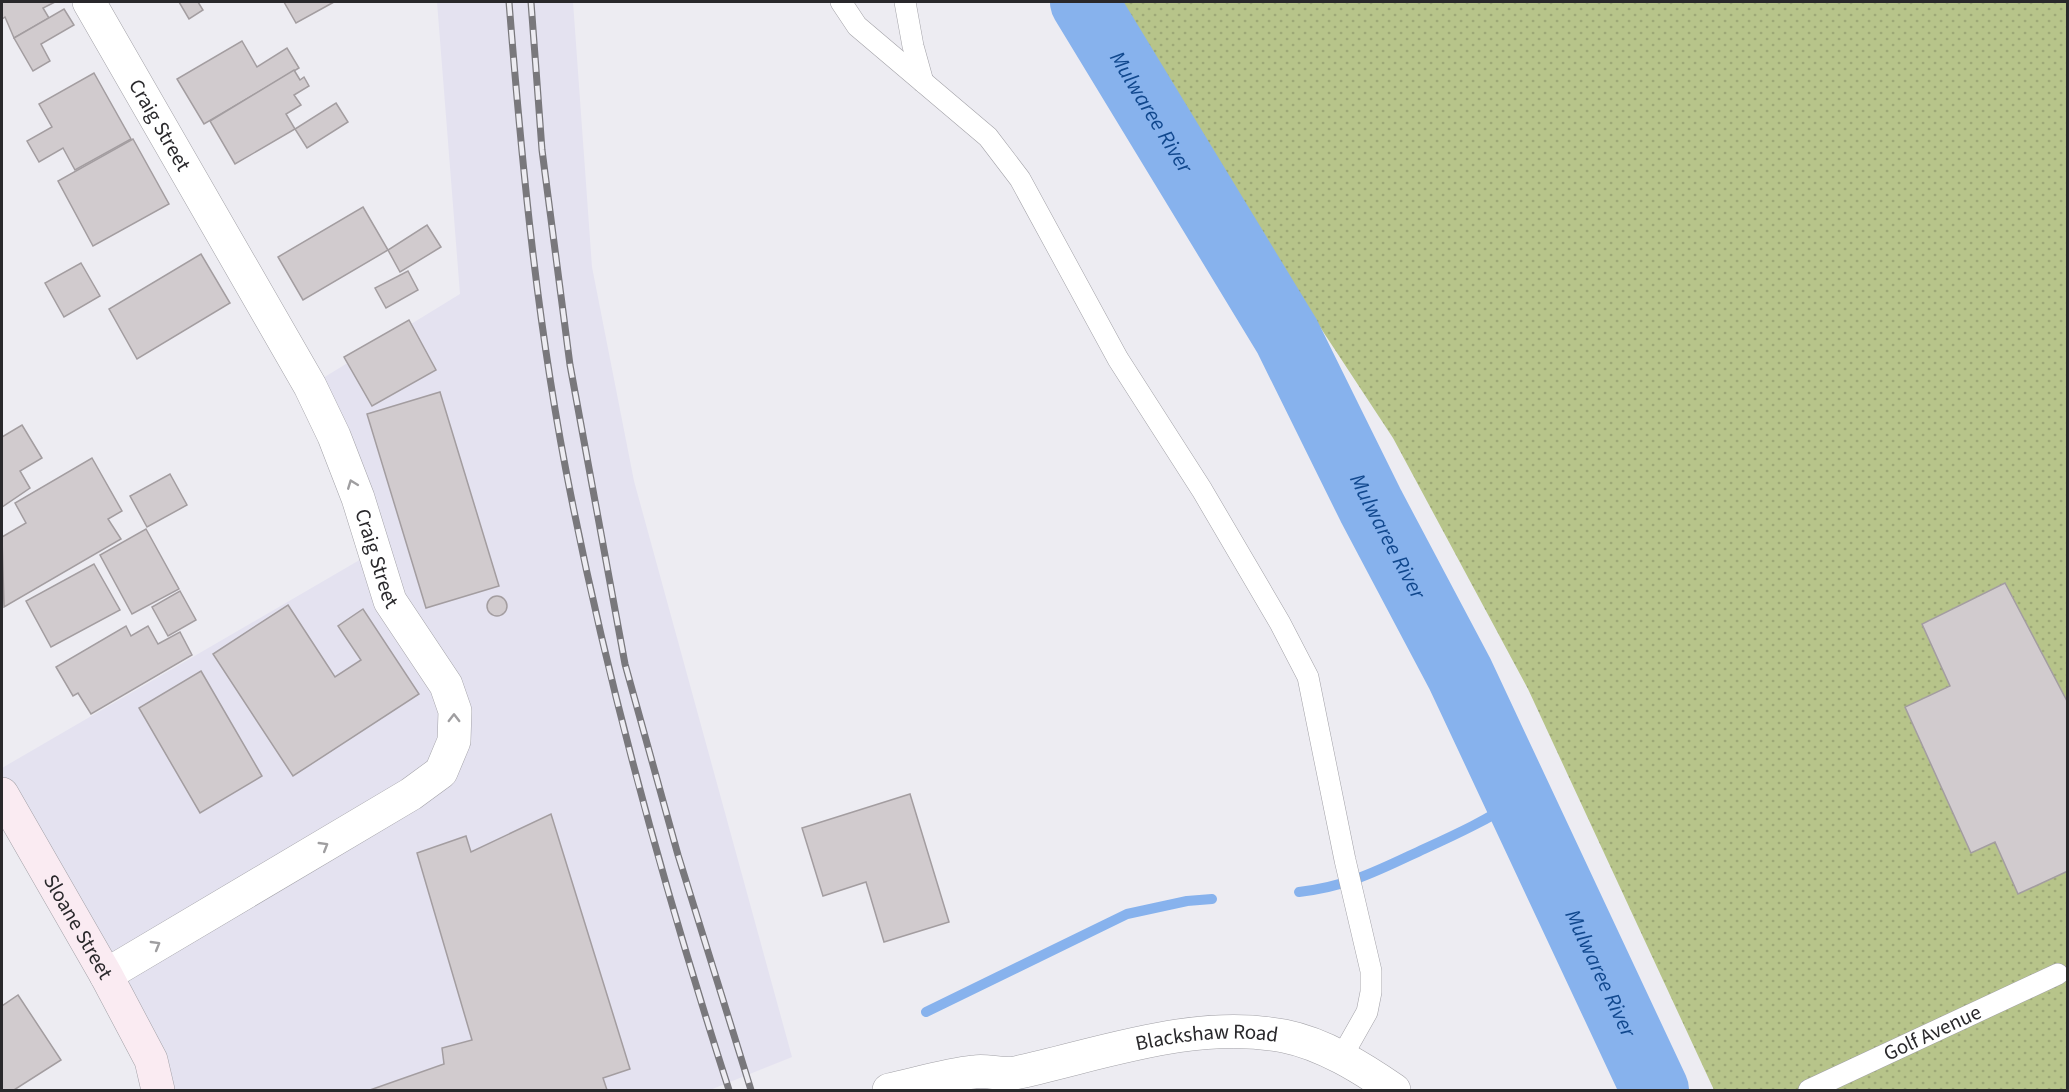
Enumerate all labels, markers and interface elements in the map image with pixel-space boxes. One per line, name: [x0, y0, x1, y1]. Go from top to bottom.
water label: Mulwaree River: [1102, 45, 1201, 181]
street label: Craig Street: [121, 73, 198, 177]
water label: Mulwaree River: [1341, 468, 1434, 606]
one-way arrow: [347, 479, 360, 490]
street label: Craig Street: [347, 505, 406, 614]
one-way arrow: [448, 713, 460, 722]
one-way arrow: [318, 841, 328, 853]
street label: Sloane Street: [36, 868, 120, 985]
water label: Mulwaree River: [1556, 904, 1645, 1044]
one-way arrow: [150, 941, 161, 952]
street label: Golf Avenue: [1878, 997, 1986, 1068]
street label: Blackshaw Road: [1133, 1016, 1280, 1058]

